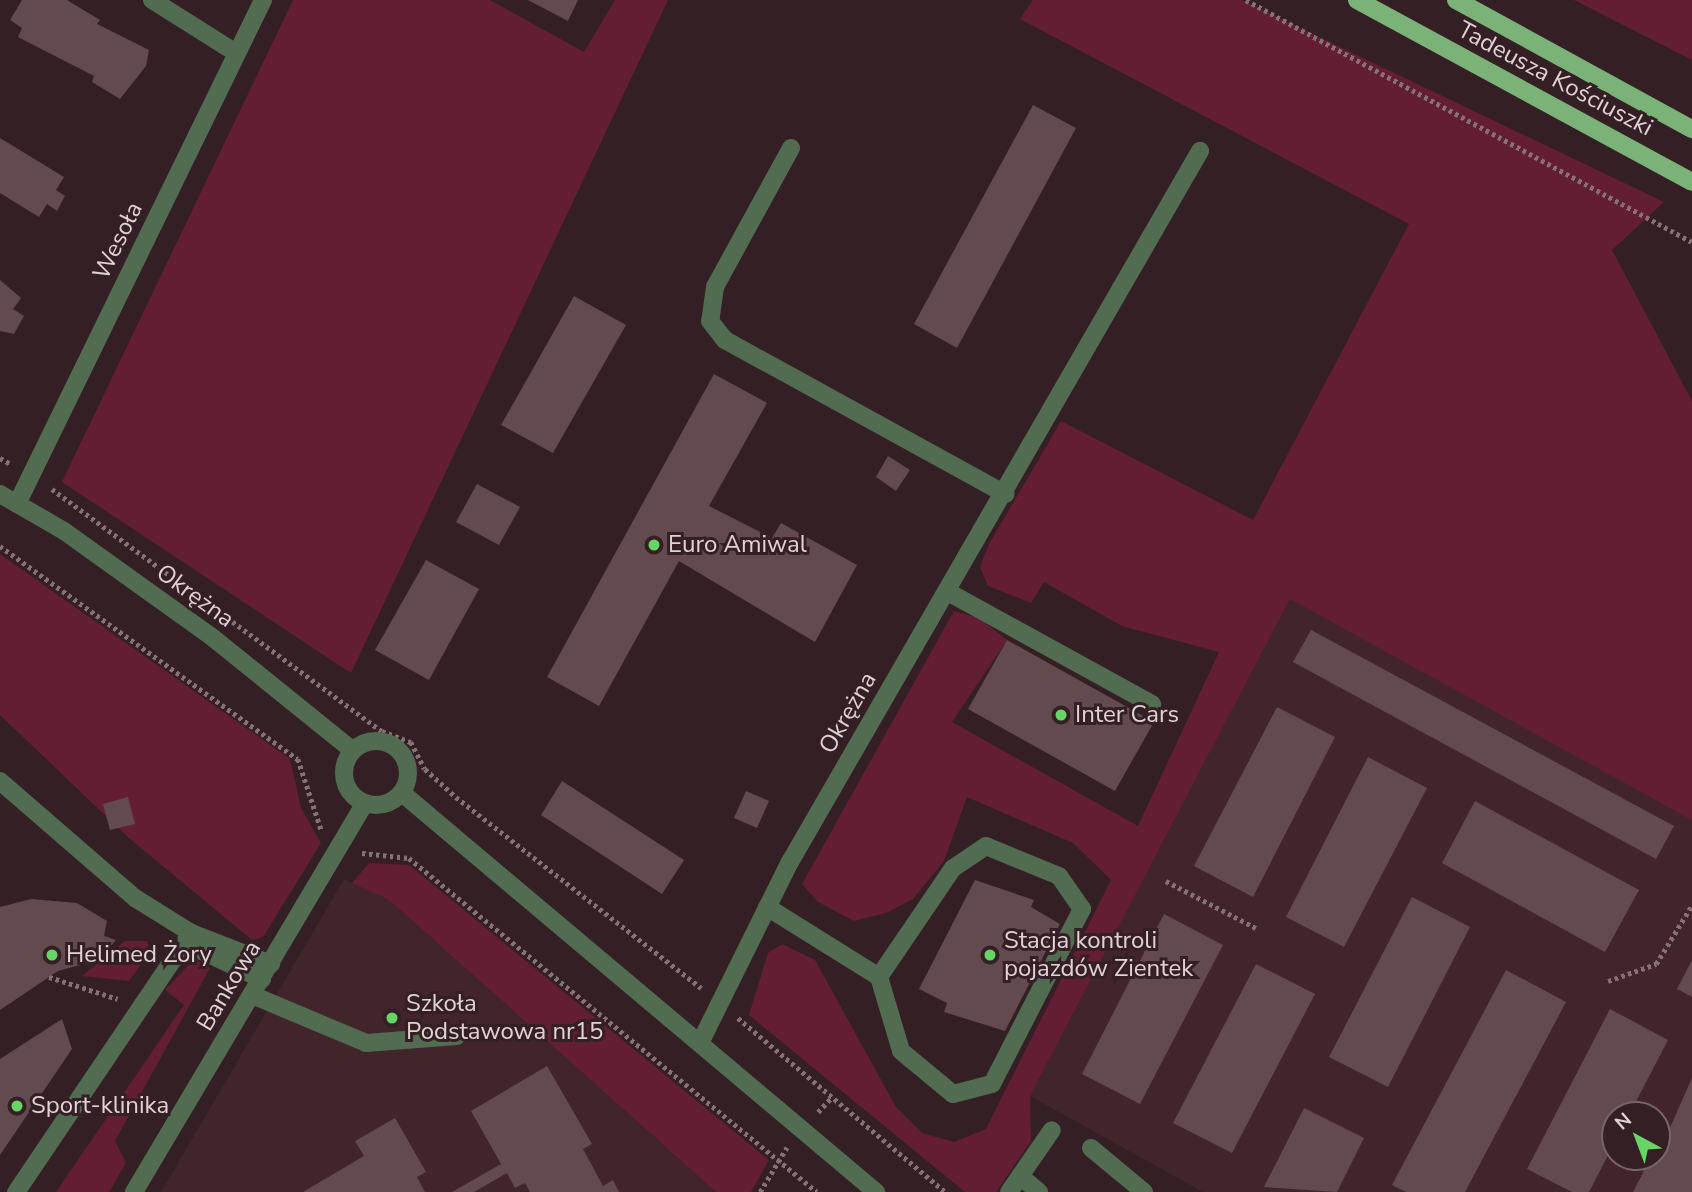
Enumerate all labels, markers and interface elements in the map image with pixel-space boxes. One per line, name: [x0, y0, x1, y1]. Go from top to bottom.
street label: Tadeusza Kościuszki: [1453, 15, 1657, 143]
street label: Wesoła: [87, 198, 149, 284]
place label: Euro Amiwal: [668, 531, 807, 559]
marker: Euro Amiwal: [646, 537, 662, 553]
street label: Okrężna: [151, 558, 239, 634]
street label: Okrężna: [813, 667, 883, 759]
place label: Inter Cars: [1075, 701, 1179, 729]
marker: Inter Cars: [1053, 707, 1069, 723]
place label: Stacja kontroli pojazdów Zientek: [1004, 927, 1193, 983]
street label: Bankowa: [191, 936, 267, 1036]
place label: Helimed Żory: [66, 941, 212, 969]
marker: Helimed Żory: [44, 947, 60, 963]
marker: Stacja kontroli pojazdów Zientek: [982, 947, 998, 963]
place label: Szkoła Podstawowa nr15: [406, 990, 603, 1046]
marker: Szkoła Podstawowa nr15: [384, 1010, 400, 1026]
place label: Sport-klinika: [31, 1092, 169, 1120]
marker: Sport-klinika: [9, 1098, 25, 1114]
north arrow: [1601, 1101, 1671, 1171]
text: N: [1610, 1107, 1637, 1136]

